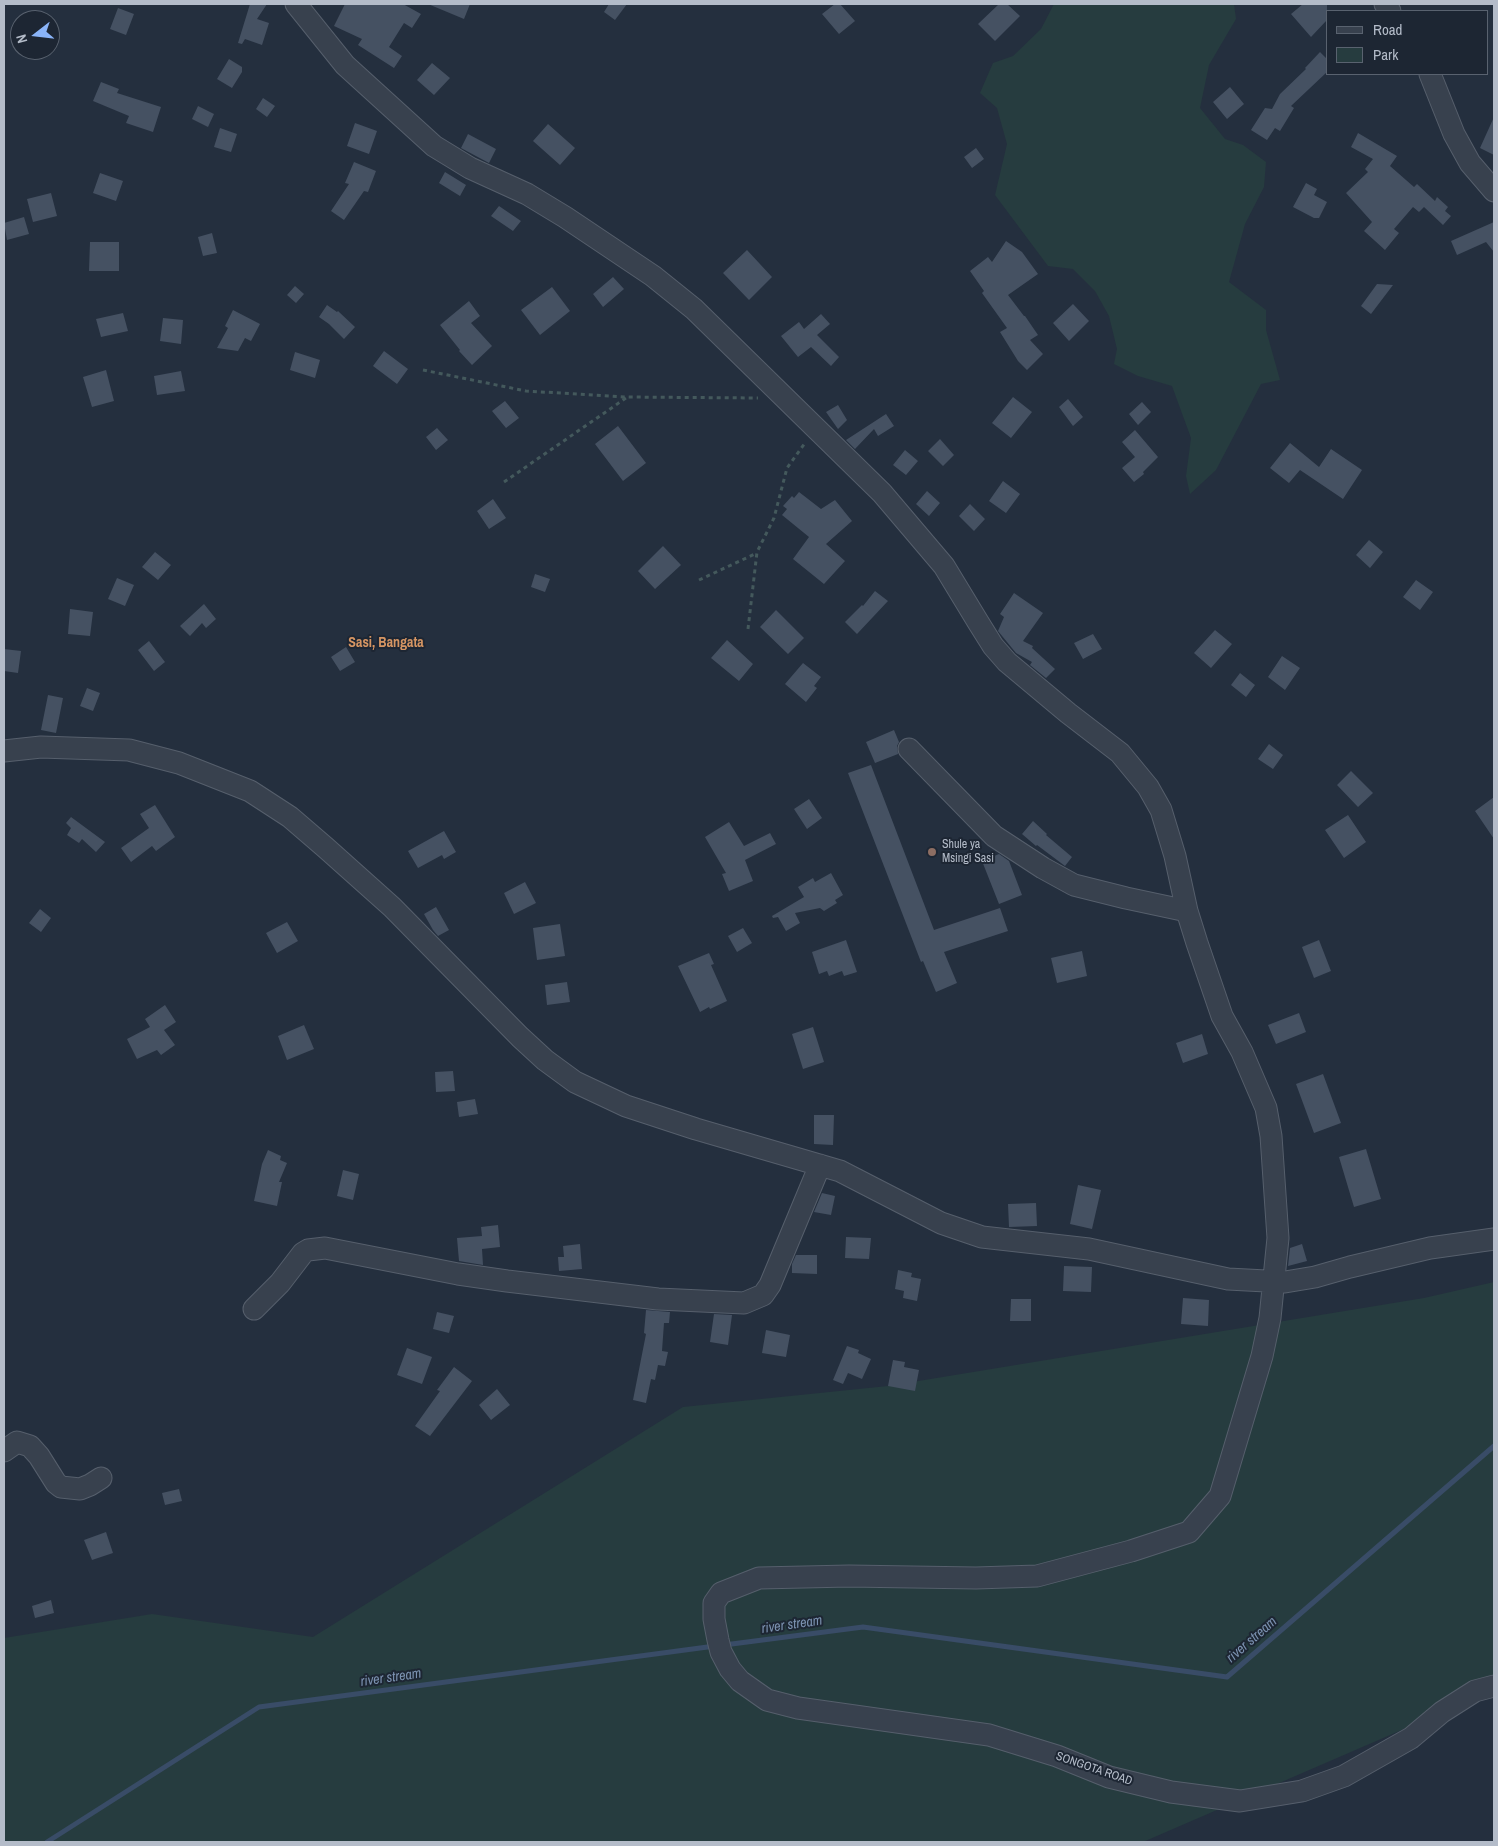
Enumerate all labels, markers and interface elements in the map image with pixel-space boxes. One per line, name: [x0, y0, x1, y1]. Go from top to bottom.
north arrow: [10, 10, 60, 60]
legend: [1326, 10, 1488, 75]
text: Road: [1373, 19, 1402, 40]
text: N: [12, 32, 31, 45]
text: Park: [1373, 44, 1398, 65]
district label: Sasi, Bangata: [348, 635, 424, 651]
place label: Shule ya Msingi Sasi: [942, 838, 994, 866]
marker: Shule ya Msingi Sasi: [926, 846, 938, 858]
water label: river stream: [761, 1612, 823, 1638]
water label: river stream: [1223, 1614, 1281, 1666]
water label: river stream: [360, 1665, 422, 1691]
street label: SONGOTA ROAD: [1054, 1749, 1134, 1789]

